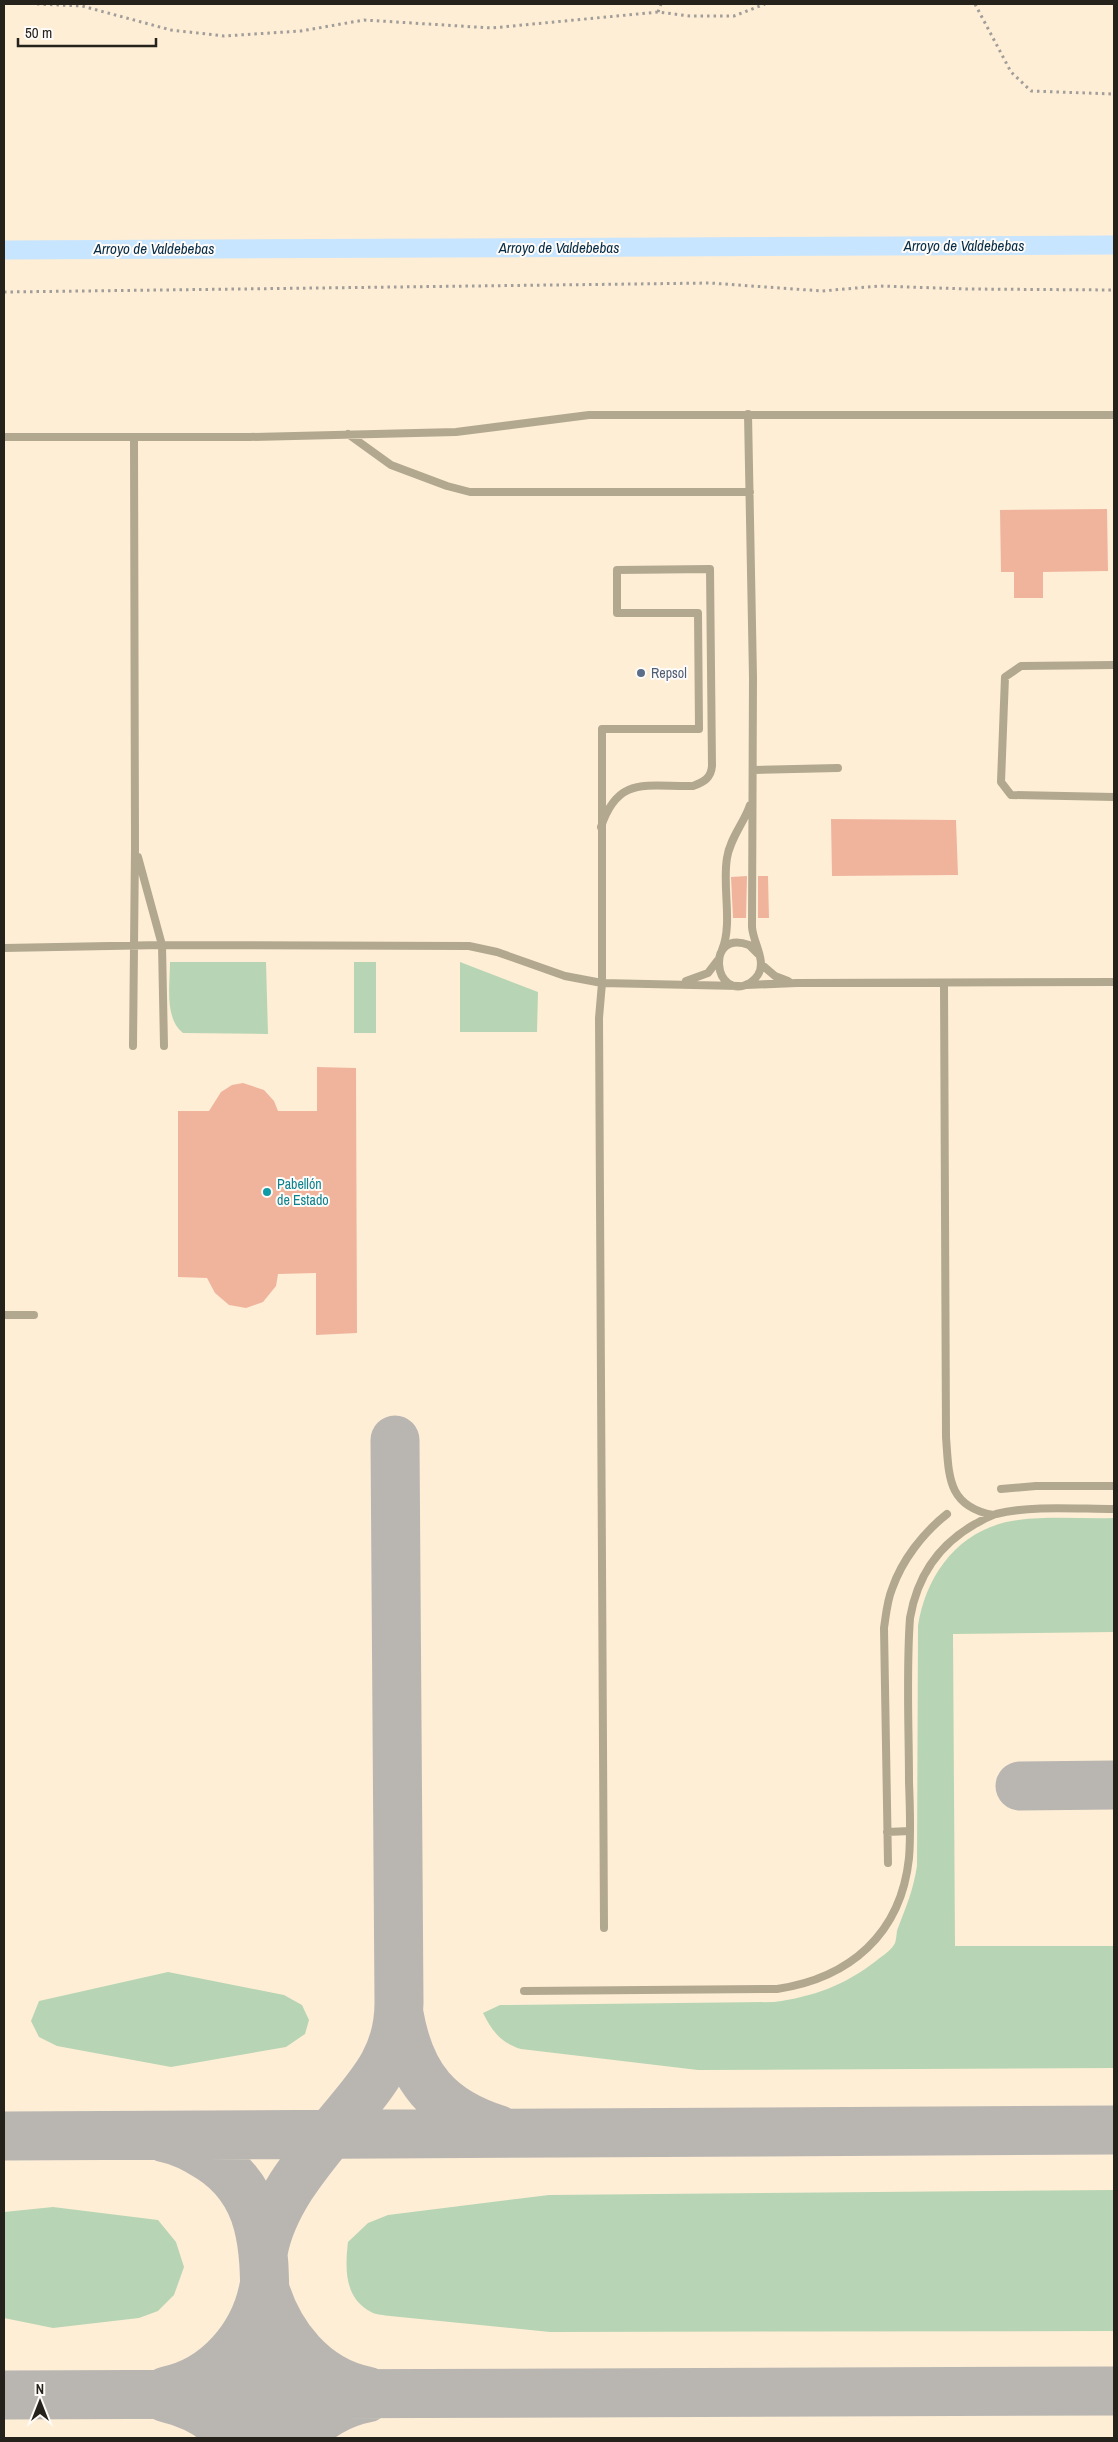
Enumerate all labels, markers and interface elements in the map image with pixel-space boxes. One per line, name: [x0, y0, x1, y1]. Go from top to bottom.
scale bar: [18, 15, 155, 47]
text: 50 m: [25, 22, 52, 43]
water label: Arroyo de Valdebebas: [903, 235, 1024, 256]
water label: Arroyo de Valdebebas: [498, 237, 619, 258]
water label: Arroyo de Valdebebas: [93, 238, 214, 259]
place label: Repsol: [651, 664, 687, 682]
marker: Repsol: [635, 667, 647, 679]
place label: Pabellón de Estado: [277, 1175, 329, 1209]
marker: Pabellón de Estado: [261, 1186, 273, 1198]
north arrow: [15, 2377, 65, 2427]
text: N: [36, 2380, 44, 2398]

